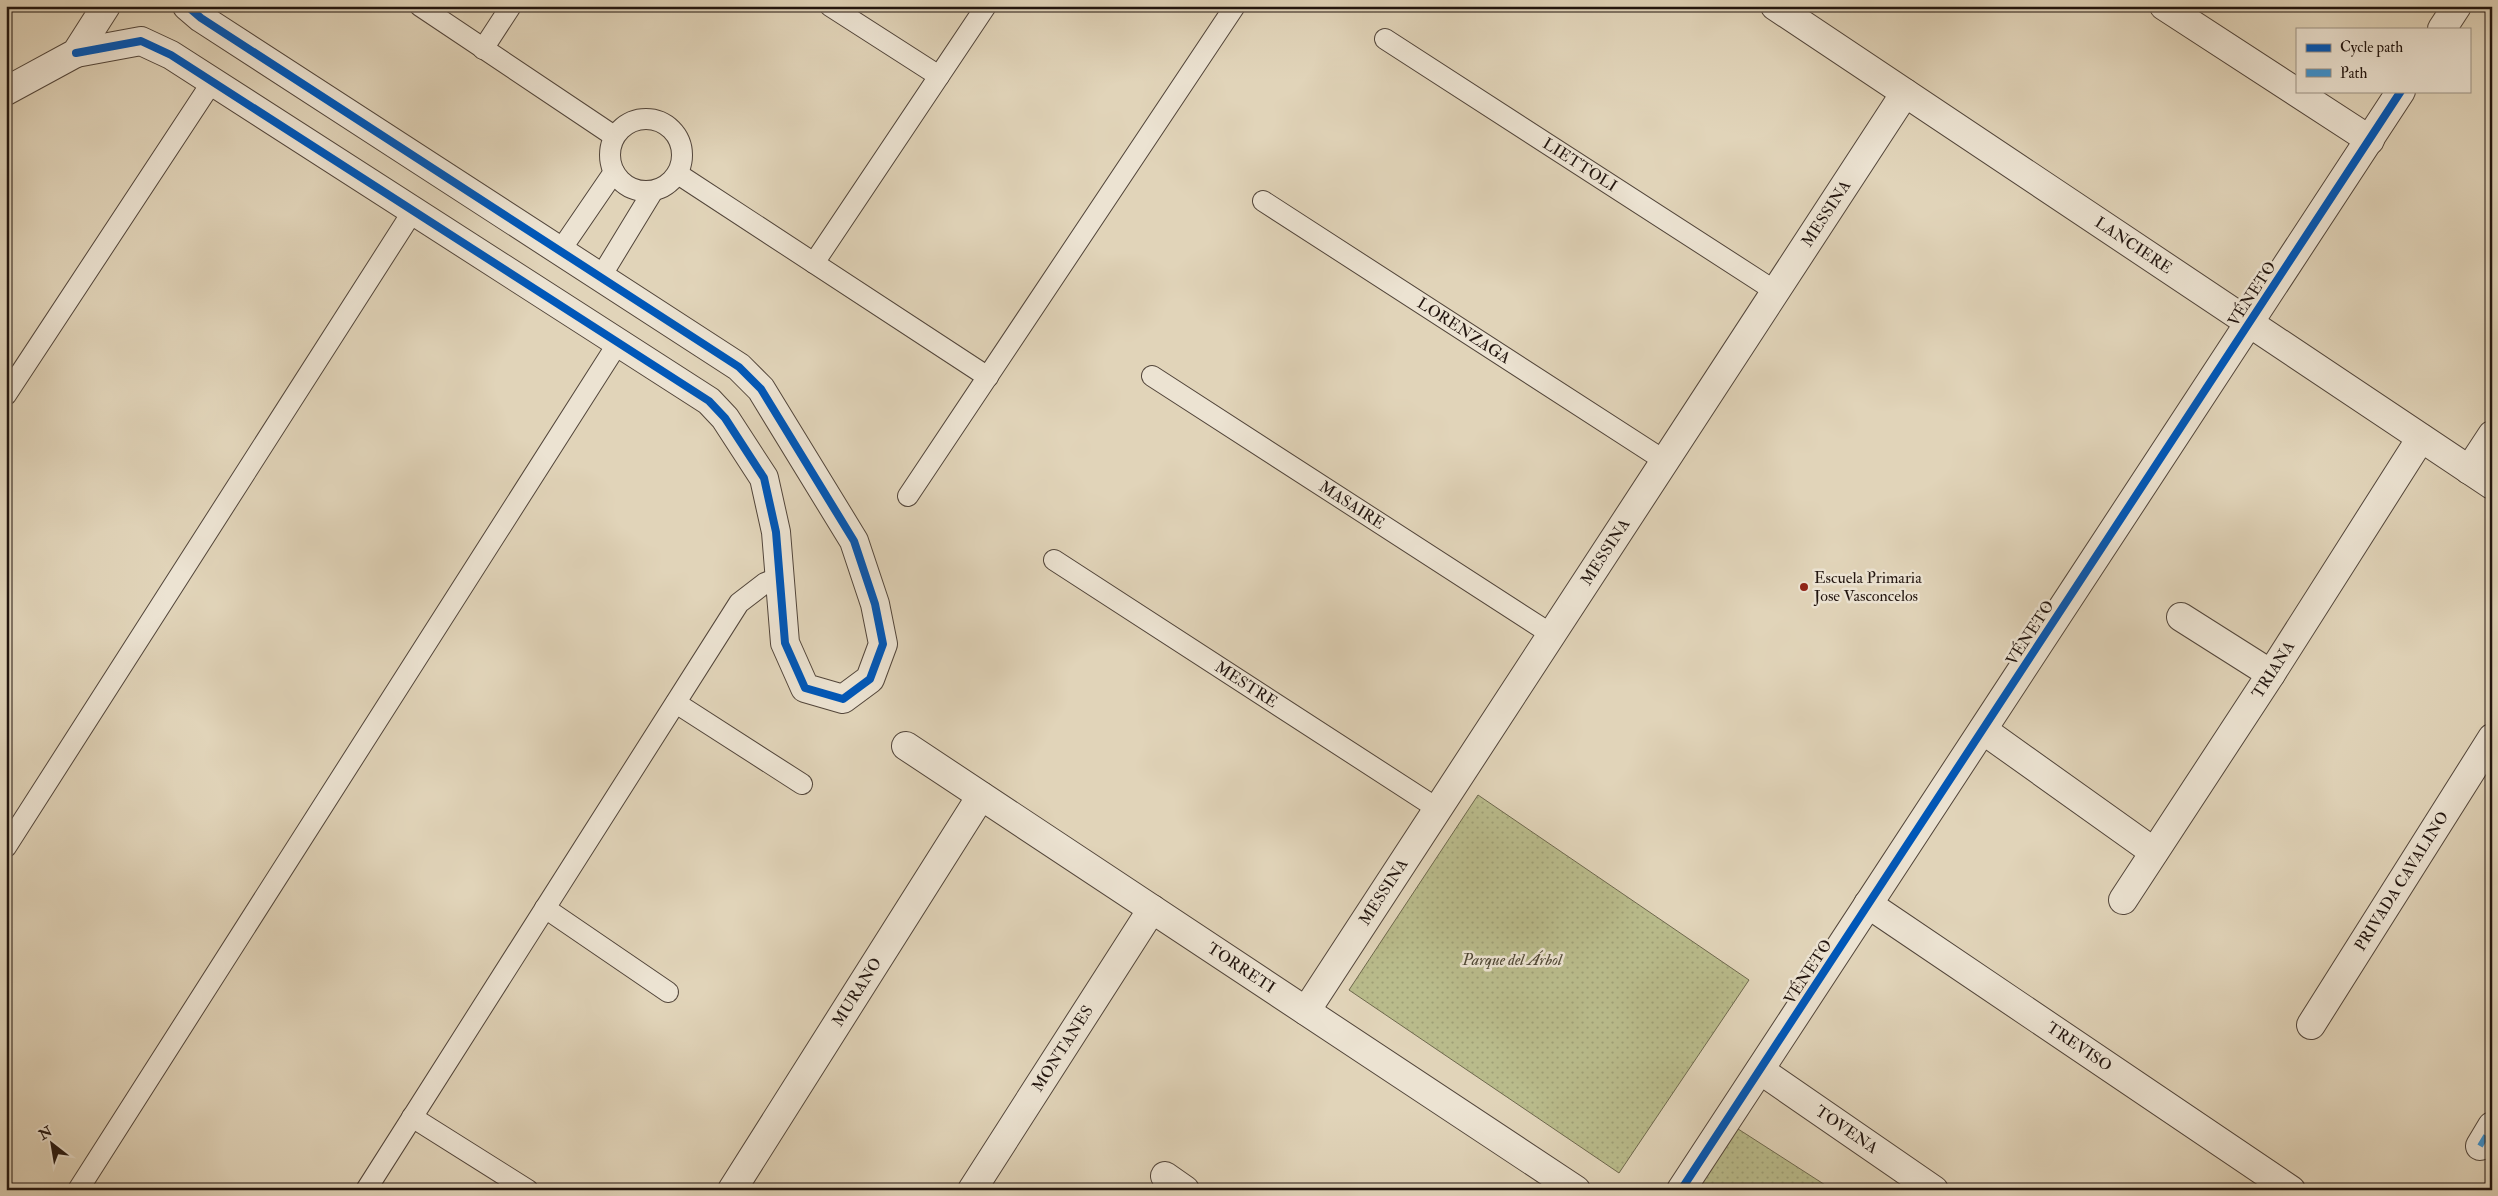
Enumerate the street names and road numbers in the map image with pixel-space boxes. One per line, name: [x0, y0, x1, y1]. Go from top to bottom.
street label: LIETTOLI: [1539, 134, 1621, 196]
street label: MESSINA: [1797, 177, 1855, 251]
street label: LANCIERE: [2091, 212, 2176, 278]
street label: VÉNETO: [2223, 257, 2280, 330]
street label: LORENZAGA: [1413, 293, 1514, 368]
street label: MASAIRE: [1315, 477, 1388, 534]
street label: MESSINA: [1576, 515, 1634, 589]
street label: VÉNETO: [2001, 596, 2058, 669]
street label: TRIANA: [2248, 637, 2299, 702]
street label: MESTRE: [1211, 657, 1281, 712]
street label: PRIVADA CAVALINO: [2350, 808, 2453, 955]
street label: MESSINA: [1355, 855, 1413, 929]
street label: VÉNETO: [1779, 935, 1836, 1008]
street label: TORRETI: [1203, 938, 1279, 998]
street label: MURANO: [828, 954, 886, 1030]
street label: MONTANES: [1028, 1002, 1098, 1096]
street label: TREVISO: [2043, 1018, 2116, 1076]
street label: TOVENA: [1811, 1101, 1882, 1158]

